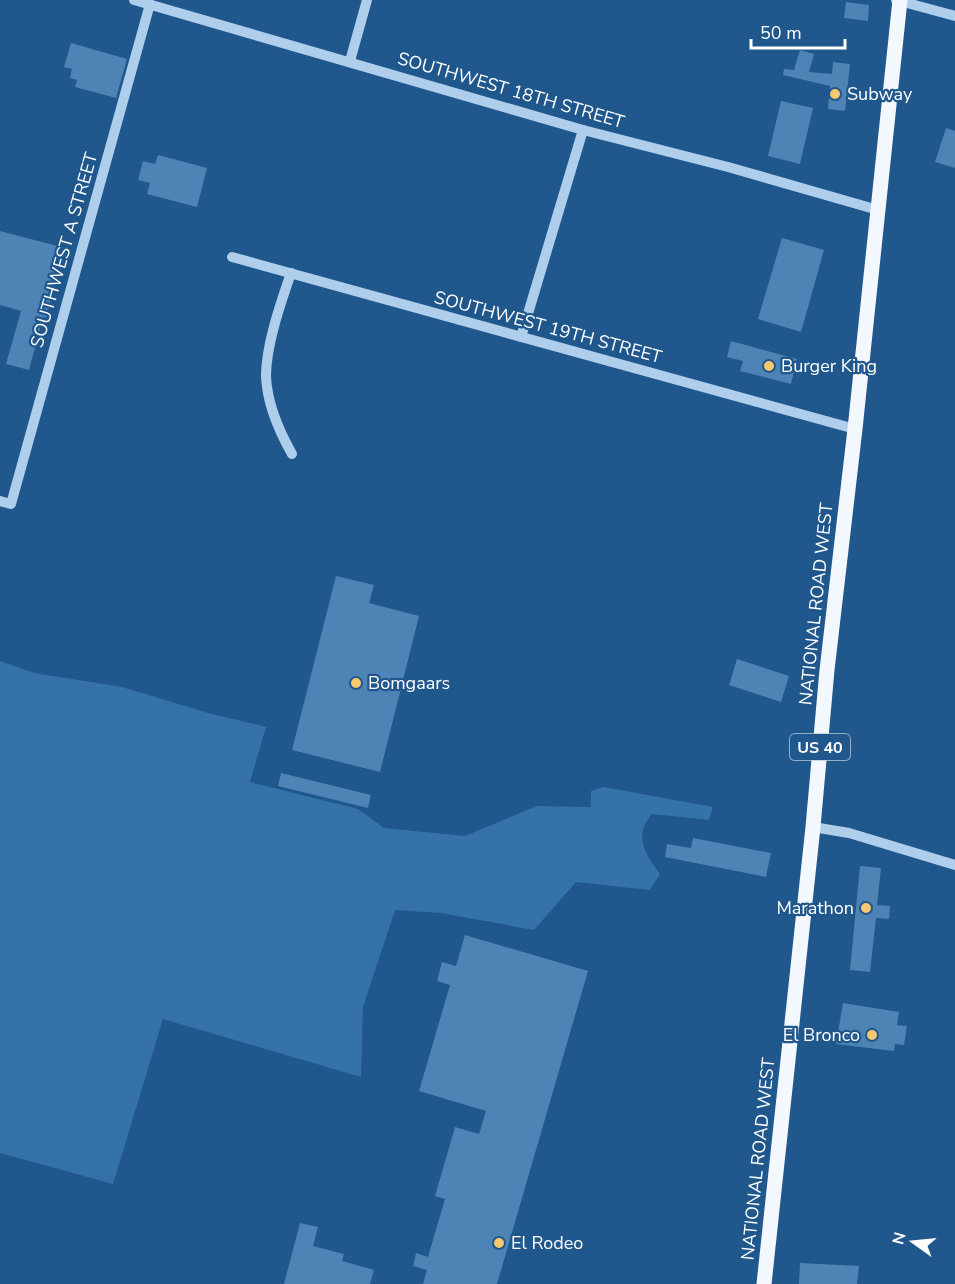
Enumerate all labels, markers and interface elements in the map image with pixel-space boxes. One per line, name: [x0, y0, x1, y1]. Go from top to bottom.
scale bar: [751, 12, 846, 50]
text: 50 m: [760, 21, 802, 45]
street label: SOUTHWEST 18TH STREET: [395, 46, 627, 134]
place label: Subway: [847, 82, 913, 106]
marker: Subway: [828, 87, 842, 101]
street label: SOUTHWEST A STREET: [25, 149, 103, 350]
street label: SOUTHWEST 19TH STREET: [431, 285, 665, 369]
place label: Burger King: [781, 354, 877, 378]
marker: Burger King: [762, 359, 776, 373]
street label: NATIONAL ROAD WEST: [793, 501, 839, 706]
place label: Bomgaars: [368, 671, 450, 695]
marker: Bomgaars: [349, 676, 363, 690]
road number: US 40: [790, 734, 850, 760]
place label: Marathon: [776, 896, 854, 920]
marker: Marathon: [859, 901, 873, 915]
place label: El Bronco: [783, 1023, 860, 1047]
marker: El Bronco: [865, 1028, 879, 1042]
street label: NATIONAL ROAD WEST: [735, 1056, 781, 1261]
north arrow: [883, 1212, 943, 1272]
text: N: [887, 1230, 912, 1247]
place label: El Rodeo: [511, 1231, 583, 1255]
marker: El Rodeo: [492, 1236, 506, 1250]

